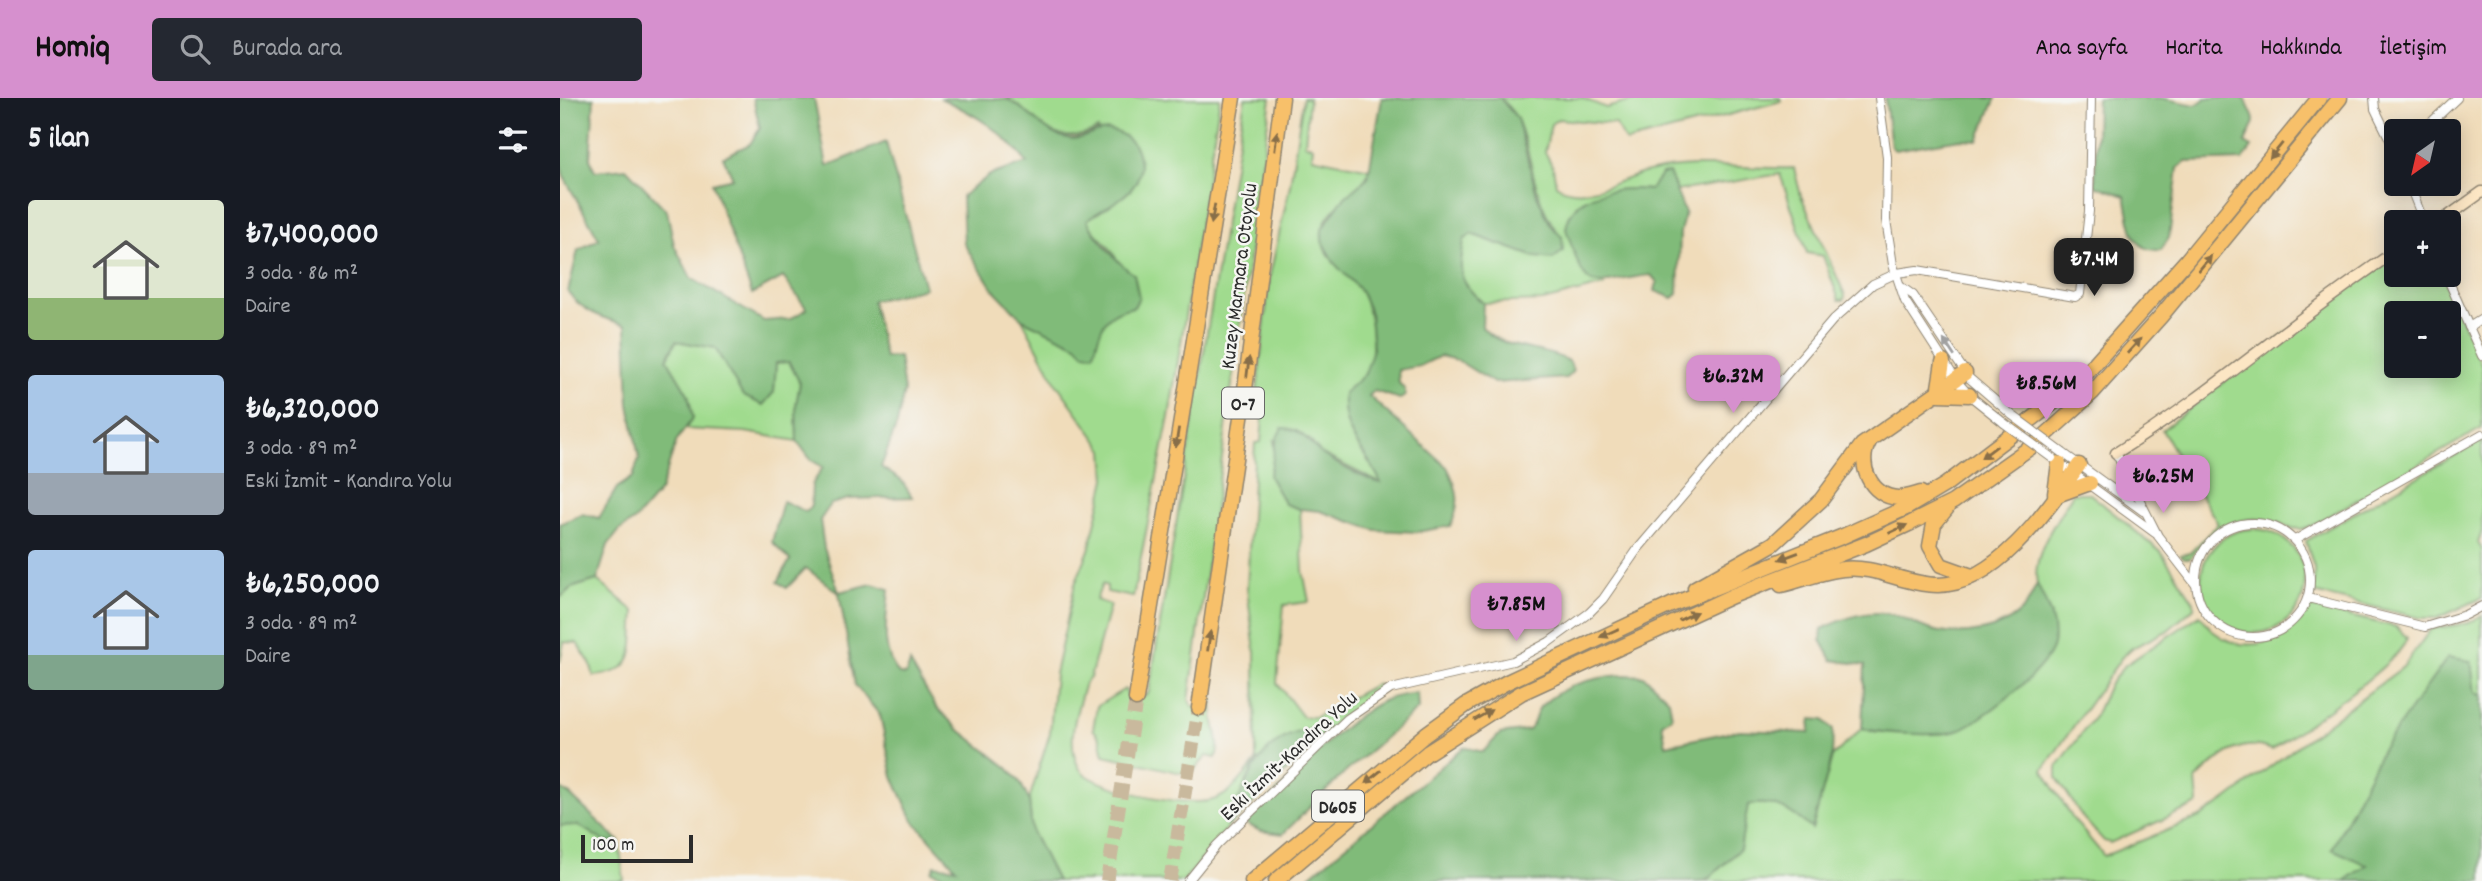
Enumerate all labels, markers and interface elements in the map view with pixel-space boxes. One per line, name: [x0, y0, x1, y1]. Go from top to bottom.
search box: [152, 18, 642, 81]
text: Homiq: [35, 26, 110, 73]
icon: search: [176, 30, 214, 68]
text: Burada ara: [232, 31, 342, 68]
text: Ana sayfa: [2036, 32, 2127, 66]
text: Harita: [2165, 32, 2222, 66]
text: Hakkında: [2260, 32, 2342, 66]
text: İletişim: [2380, 32, 2447, 66]
text: 5 ilan: [28, 119, 89, 162]
north arrow: [2384, 119, 2460, 196]
map controls: [2384, 119, 2461, 378]
icon: filters: [494, 121, 532, 159]
one-way arrow: [1271, 130, 1282, 152]
one-way arrow: [2269, 142, 2284, 159]
street label: Kuzey Marmara Otoyolu: [1215, 182, 1267, 371]
one-way arrow: [1208, 203, 1219, 225]
button: +: [2384, 210, 2461, 287]
text: ₺7,400,000: [245, 215, 379, 258]
icon: home: [84, 228, 168, 312]
pin: ₺7.4M: [2045, 238, 2143, 298]
text: ₺7.4M: [2070, 244, 2118, 277]
one-way arrow: [2197, 254, 2212, 272]
text: 3 oda · 86 m²: [245, 258, 358, 291]
text: Daire: [245, 291, 291, 324]
button: −: [2384, 301, 2461, 378]
one-way arrow: [2126, 337, 2142, 355]
one-way arrow: [1942, 339, 1955, 358]
one-way arrow: [1243, 356, 1254, 378]
pin: ₺6.32M: [1676, 356, 1790, 415]
text: ₺6.32M: [1702, 361, 1764, 394]
pin: ₺8.56M: [1989, 362, 2103, 422]
text: ₺8.56M: [2015, 368, 2077, 401]
road number: O-7: [1222, 388, 1264, 418]
text: ₺6,320,000: [245, 390, 380, 433]
icon: home: [84, 403, 168, 487]
one-way arrow: [1171, 427, 1182, 449]
text: 3 oda · 89 m²: [245, 433, 357, 466]
one-way arrow: [1981, 444, 1999, 459]
pin: ₺6.25M: [2106, 456, 2220, 515]
text: ₺6.25M: [2132, 461, 2194, 494]
text: Eski İzmit - Kandıra Yolu: [245, 466, 452, 499]
one-way arrow: [1888, 524, 1908, 535]
one-way arrow: [1778, 551, 1799, 562]
text: ₺6,250,000: [245, 565, 380, 608]
icon: home: [84, 578, 168, 662]
pin: ₺7.85M: [1459, 584, 1573, 643]
text: ₺7.85M: [1487, 589, 1545, 622]
text: 3 oda · 89 m²: [245, 608, 357, 641]
one-way arrow: [1678, 610, 1698, 622]
one-way arrow: [1599, 627, 1619, 639]
one-way arrow: [1204, 629, 1215, 651]
text: Daire: [245, 641, 291, 674]
street label: Eskı İzmit-Kandıra Yolu: [1214, 685, 1366, 829]
one-way arrow: [1474, 709, 1493, 721]
one-way arrow: [1365, 769, 1382, 784]
road number: D605: [1312, 790, 1364, 821]
scale bar: [581, 832, 693, 864]
text: 100 m: [592, 833, 634, 860]

